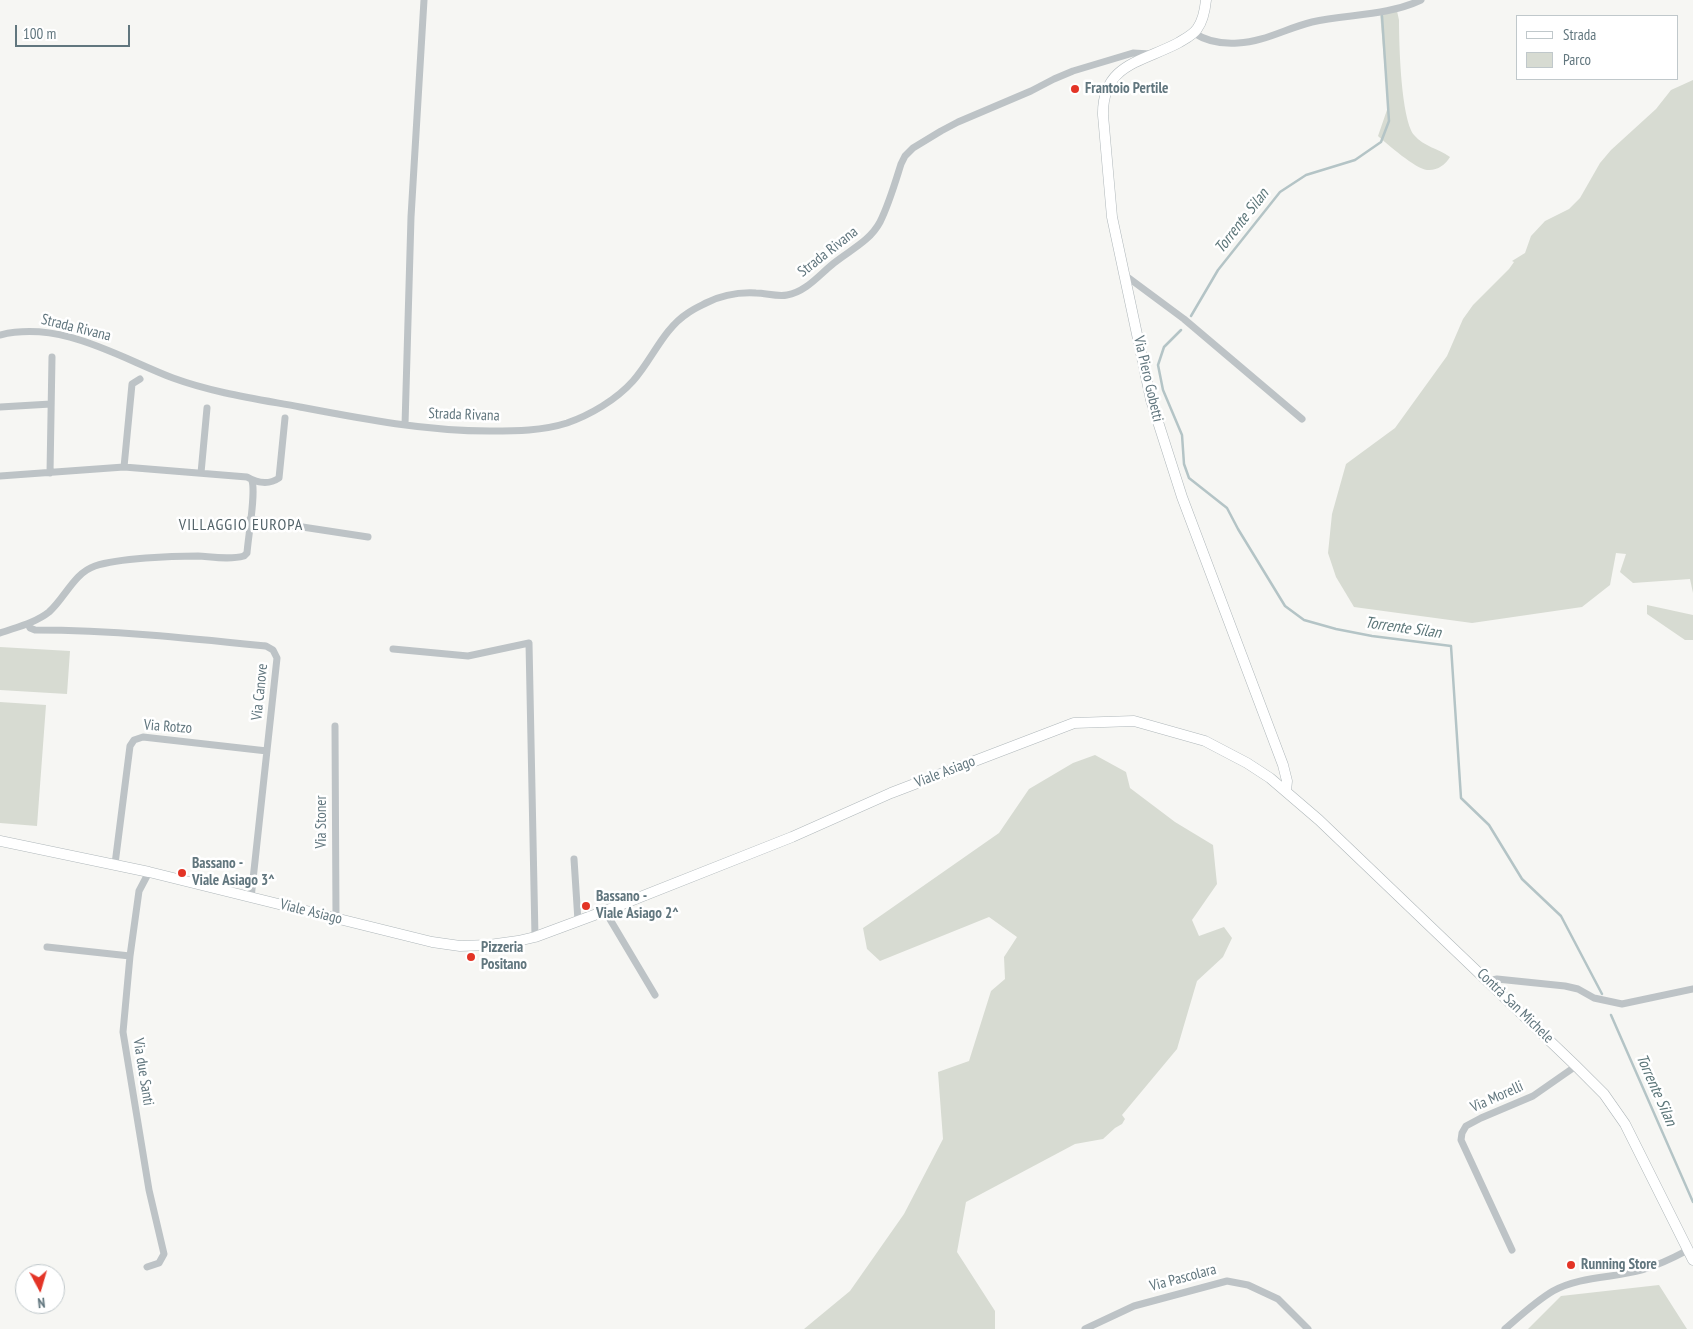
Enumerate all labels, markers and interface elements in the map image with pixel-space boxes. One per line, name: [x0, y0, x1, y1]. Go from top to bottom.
scale bar: [18, 15, 132, 47]
legend: [1516, 15, 1678, 80]
text: 100 m: [23, 24, 56, 43]
text: Strada: [1563, 25, 1596, 44]
text: Parco: [1563, 50, 1591, 69]
place label: Frantoio Pertile: [1085, 80, 1168, 98]
marker: Frantoio Pertile: [1069, 83, 1081, 95]
water label: Torrente Silan: [1211, 185, 1273, 257]
street label: Strada Rivana: [794, 223, 862, 281]
street label: Strada Rivana: [39, 311, 113, 345]
street label: Via Piero Gobetti: [1129, 334, 1167, 424]
street label: Strada Rivana: [428, 405, 500, 425]
district label: VILLAGGIO EUROPA: [177, 515, 305, 535]
water label: Torrente Silan: [1364, 613, 1442, 643]
street label: Via Canove: [248, 663, 272, 721]
street label: Via Rotzo: [143, 716, 193, 738]
street label: Viale Asiago: [912, 752, 978, 792]
street label: Via Stoner: [313, 795, 331, 849]
place label: Bassano - Viale Asiago 3^: [192, 855, 275, 890]
marker: Bassano - Viale Asiago 3^: [176, 867, 188, 879]
place label: Bassano - Viale Asiago 2^: [596, 888, 679, 923]
street label: Viale Asiago: [278, 896, 344, 928]
marker: Bassano - Viale Asiago 2^: [580, 900, 592, 912]
place label: Pizzeria Positano: [481, 939, 527, 974]
marker: Pizzeria Positano: [465, 951, 477, 963]
street label: Contrà San Michele: [1473, 965, 1557, 1047]
street label: Via due Santi: [129, 1037, 157, 1107]
water label: Torrente Silan: [1632, 1051, 1680, 1129]
street label: Via Morelli: [1468, 1077, 1526, 1117]
place label: Running Store: [1581, 1256, 1657, 1274]
marker: Running Store: [1565, 1259, 1577, 1271]
street label: Via Pascolara: [1148, 1261, 1218, 1295]
north arrow: [15, 1264, 65, 1314]
text: N: [37, 1294, 46, 1312]

